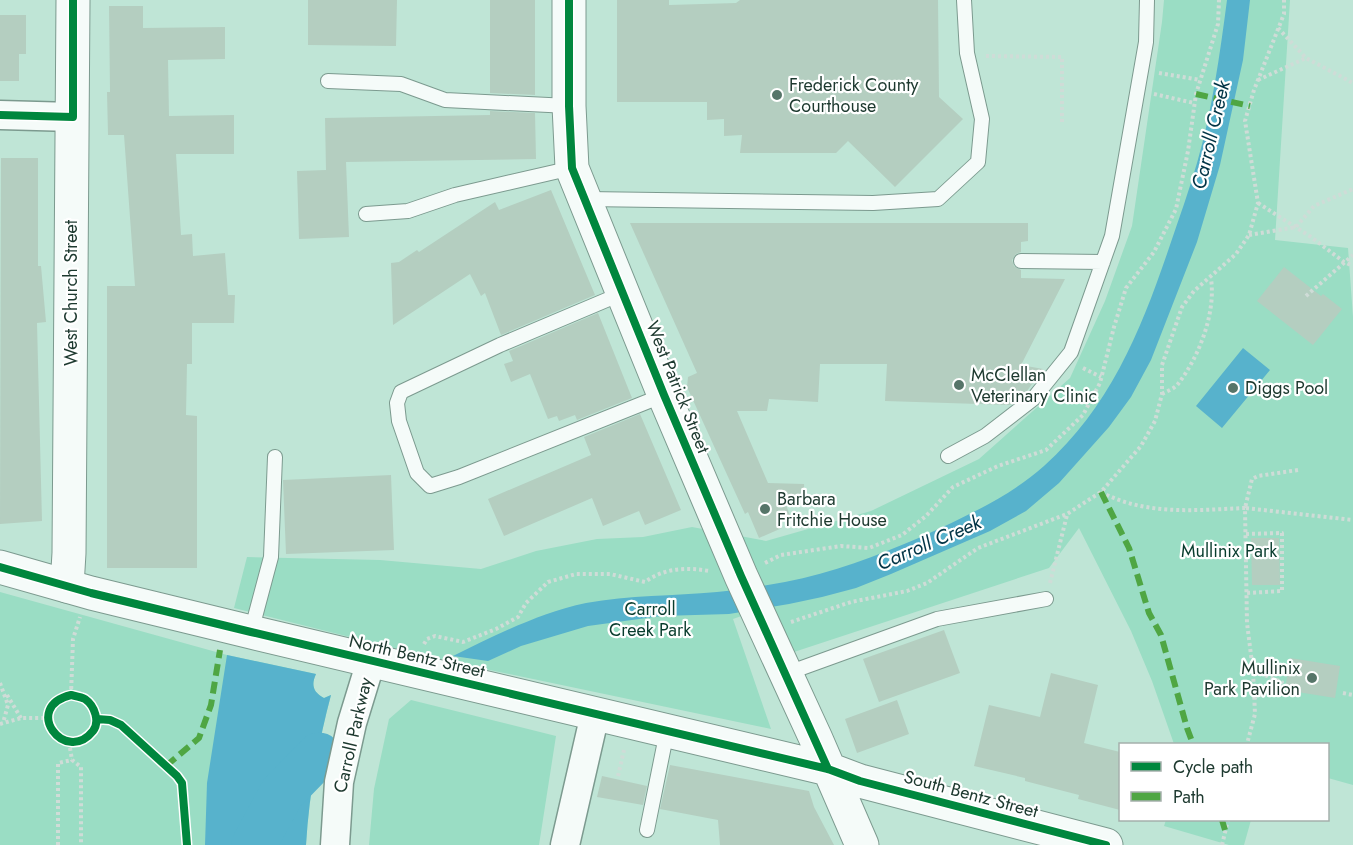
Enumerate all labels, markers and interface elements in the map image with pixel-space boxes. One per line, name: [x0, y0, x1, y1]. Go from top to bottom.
place label: Frederick County Courthouse: [789, 72, 918, 119]
water label: Carroll Creek: [1184, 76, 1238, 192]
marker: Frederick County Courthouse: [770, 88, 784, 102]
street label: West Church Street: [58, 219, 84, 366]
street label: West Patrick Street: [640, 317, 717, 458]
place label: McClellan Veterinary Clinic: [971, 362, 1097, 409]
place label: Diggs Pool: [1245, 375, 1328, 401]
marker: McClellan Veterinary Clinic: [952, 378, 966, 392]
marker: Diggs Pool: [1226, 381, 1240, 395]
place label: Barbara Fritchie House: [777, 486, 887, 533]
marker: Barbara Fritchie House: [758, 502, 772, 516]
water label: Carroll Creek: [872, 507, 987, 578]
park label: Mullinix Park: [1181, 538, 1277, 564]
park label: Carroll Creek Park: [609, 596, 691, 643]
street label: North Bentz Street: [346, 628, 488, 684]
place label: Mullinix Park Pavilion: [1204, 655, 1300, 702]
marker: Mullinix Park Pavilion: [1305, 671, 1319, 685]
street label: Carroll Parkway: [327, 675, 379, 795]
legend: [1119, 743, 1329, 821]
text: Cycle path: [1173, 754, 1253, 780]
street label: South Bentz Street: [901, 764, 1042, 825]
text: Path: [1173, 784, 1205, 810]

